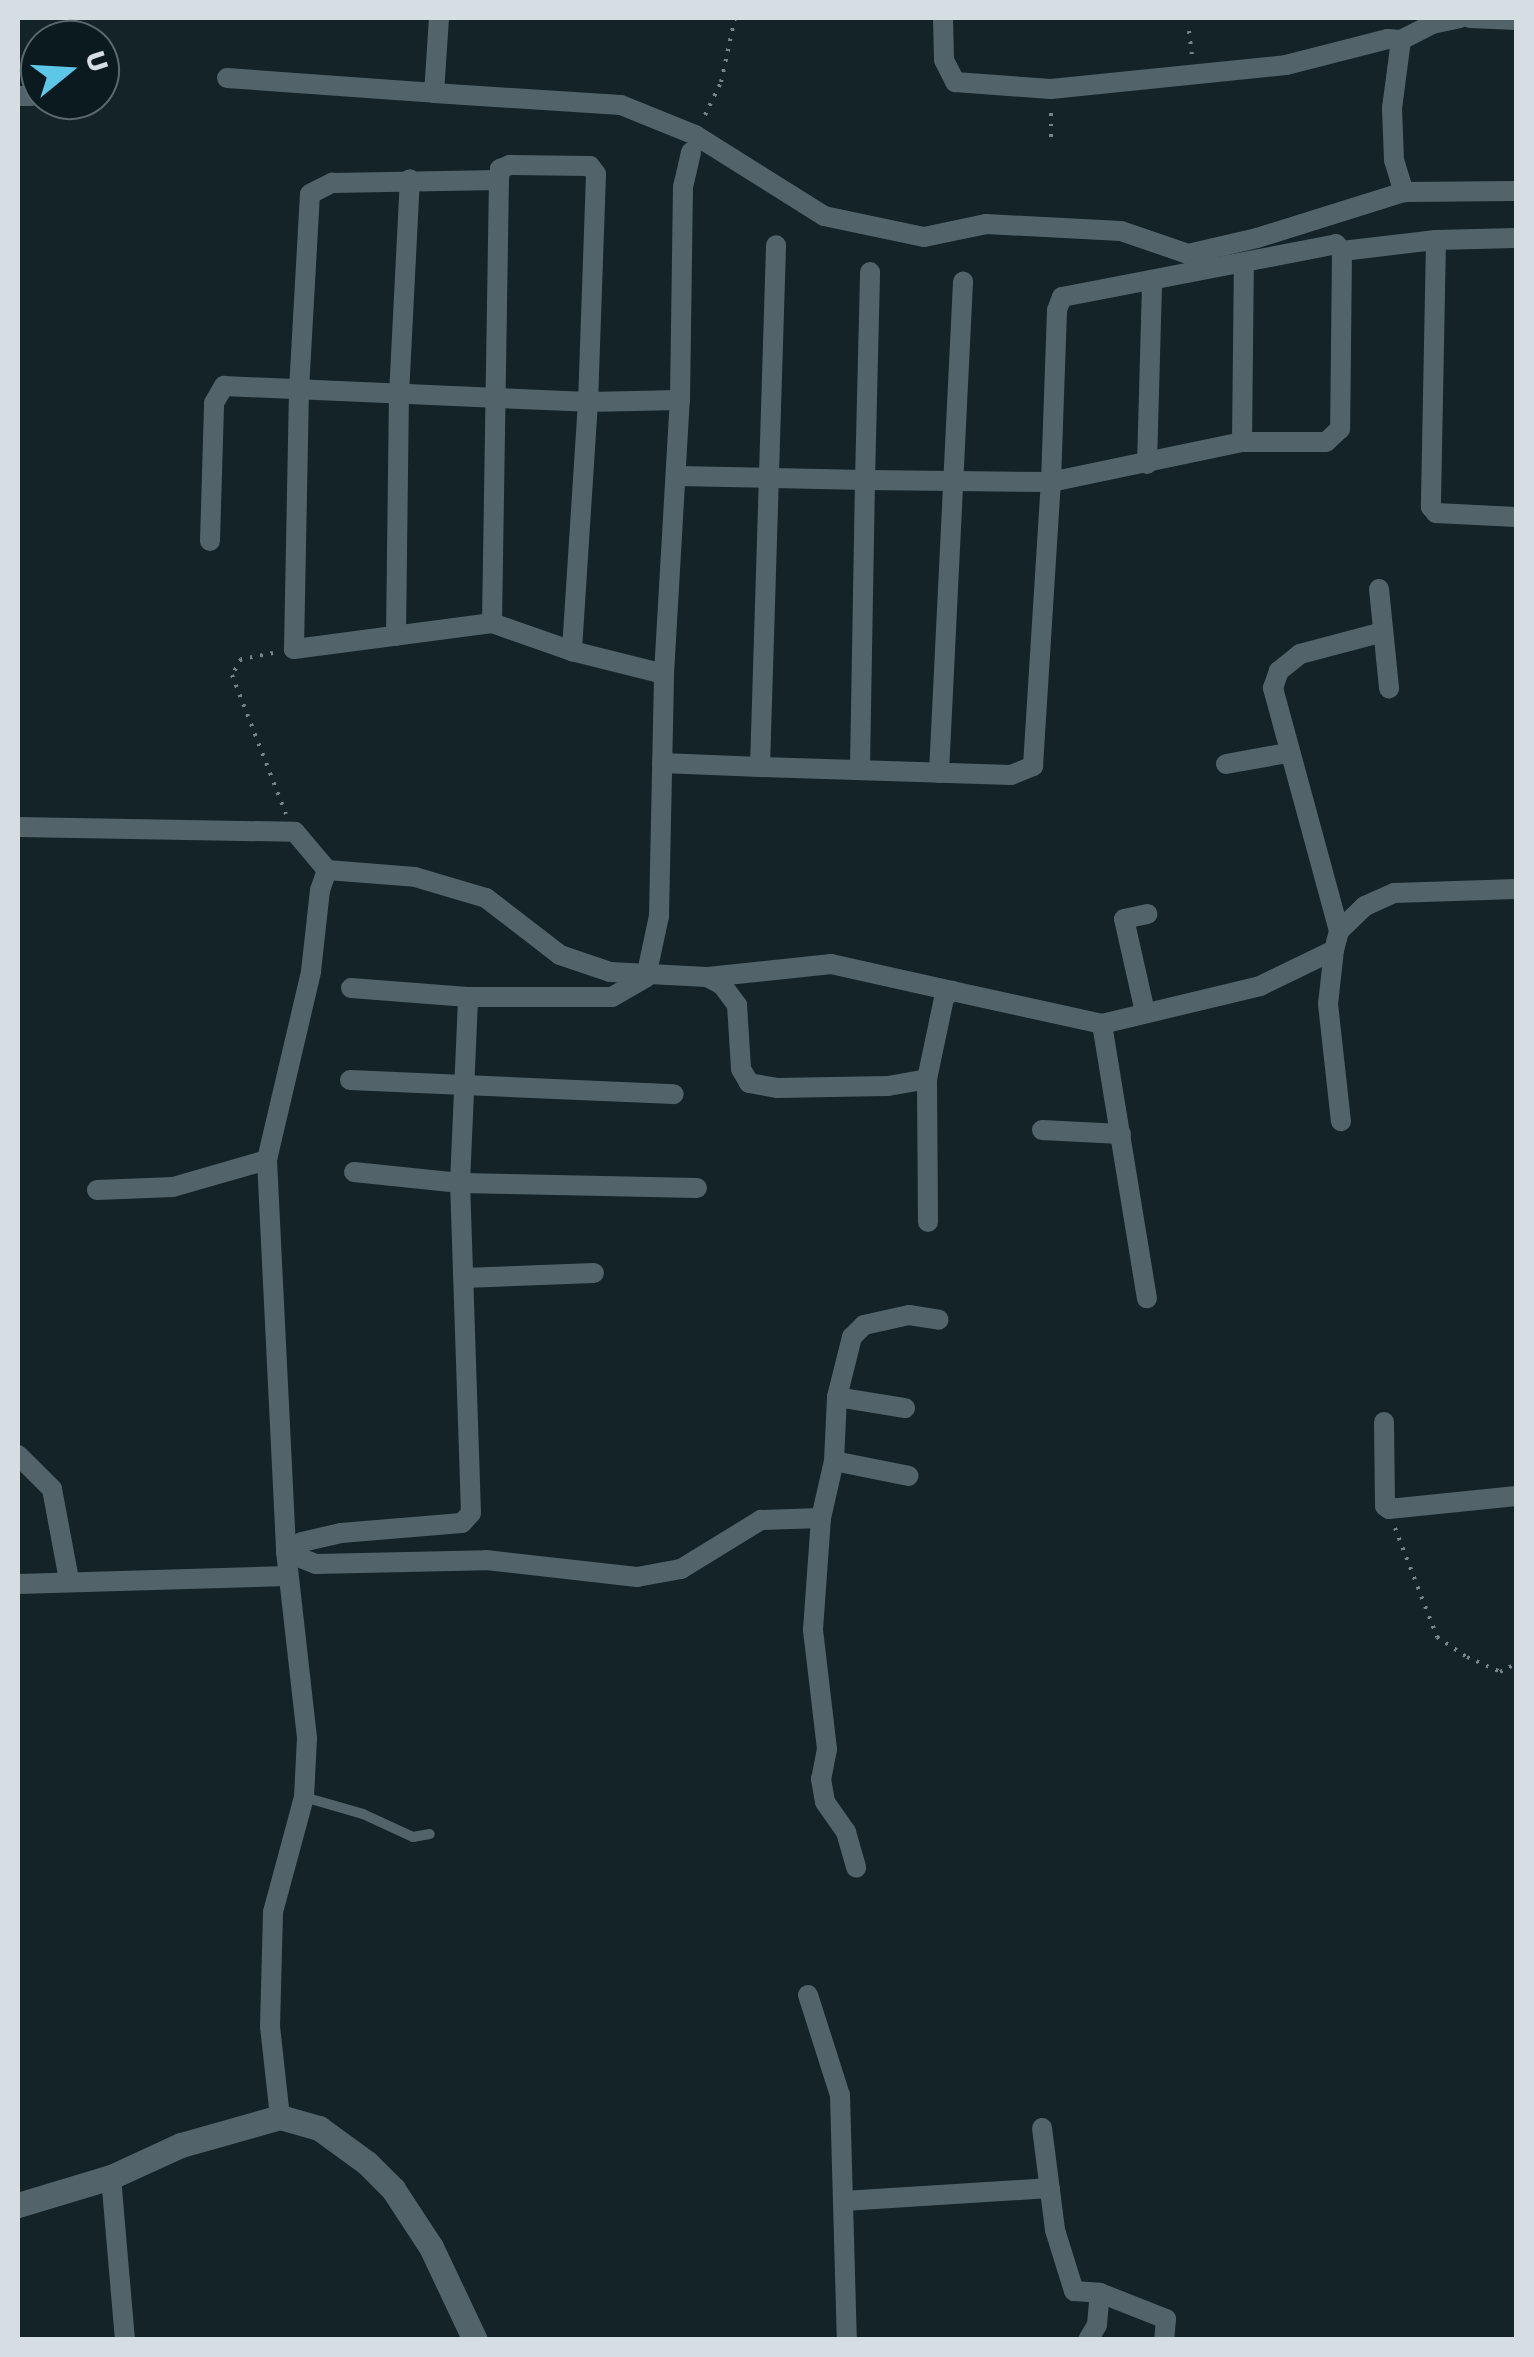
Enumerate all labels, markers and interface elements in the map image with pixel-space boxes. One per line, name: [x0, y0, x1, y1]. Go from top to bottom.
north arrow: [20, 20, 120, 120]
text: U: [78, 47, 116, 76]

